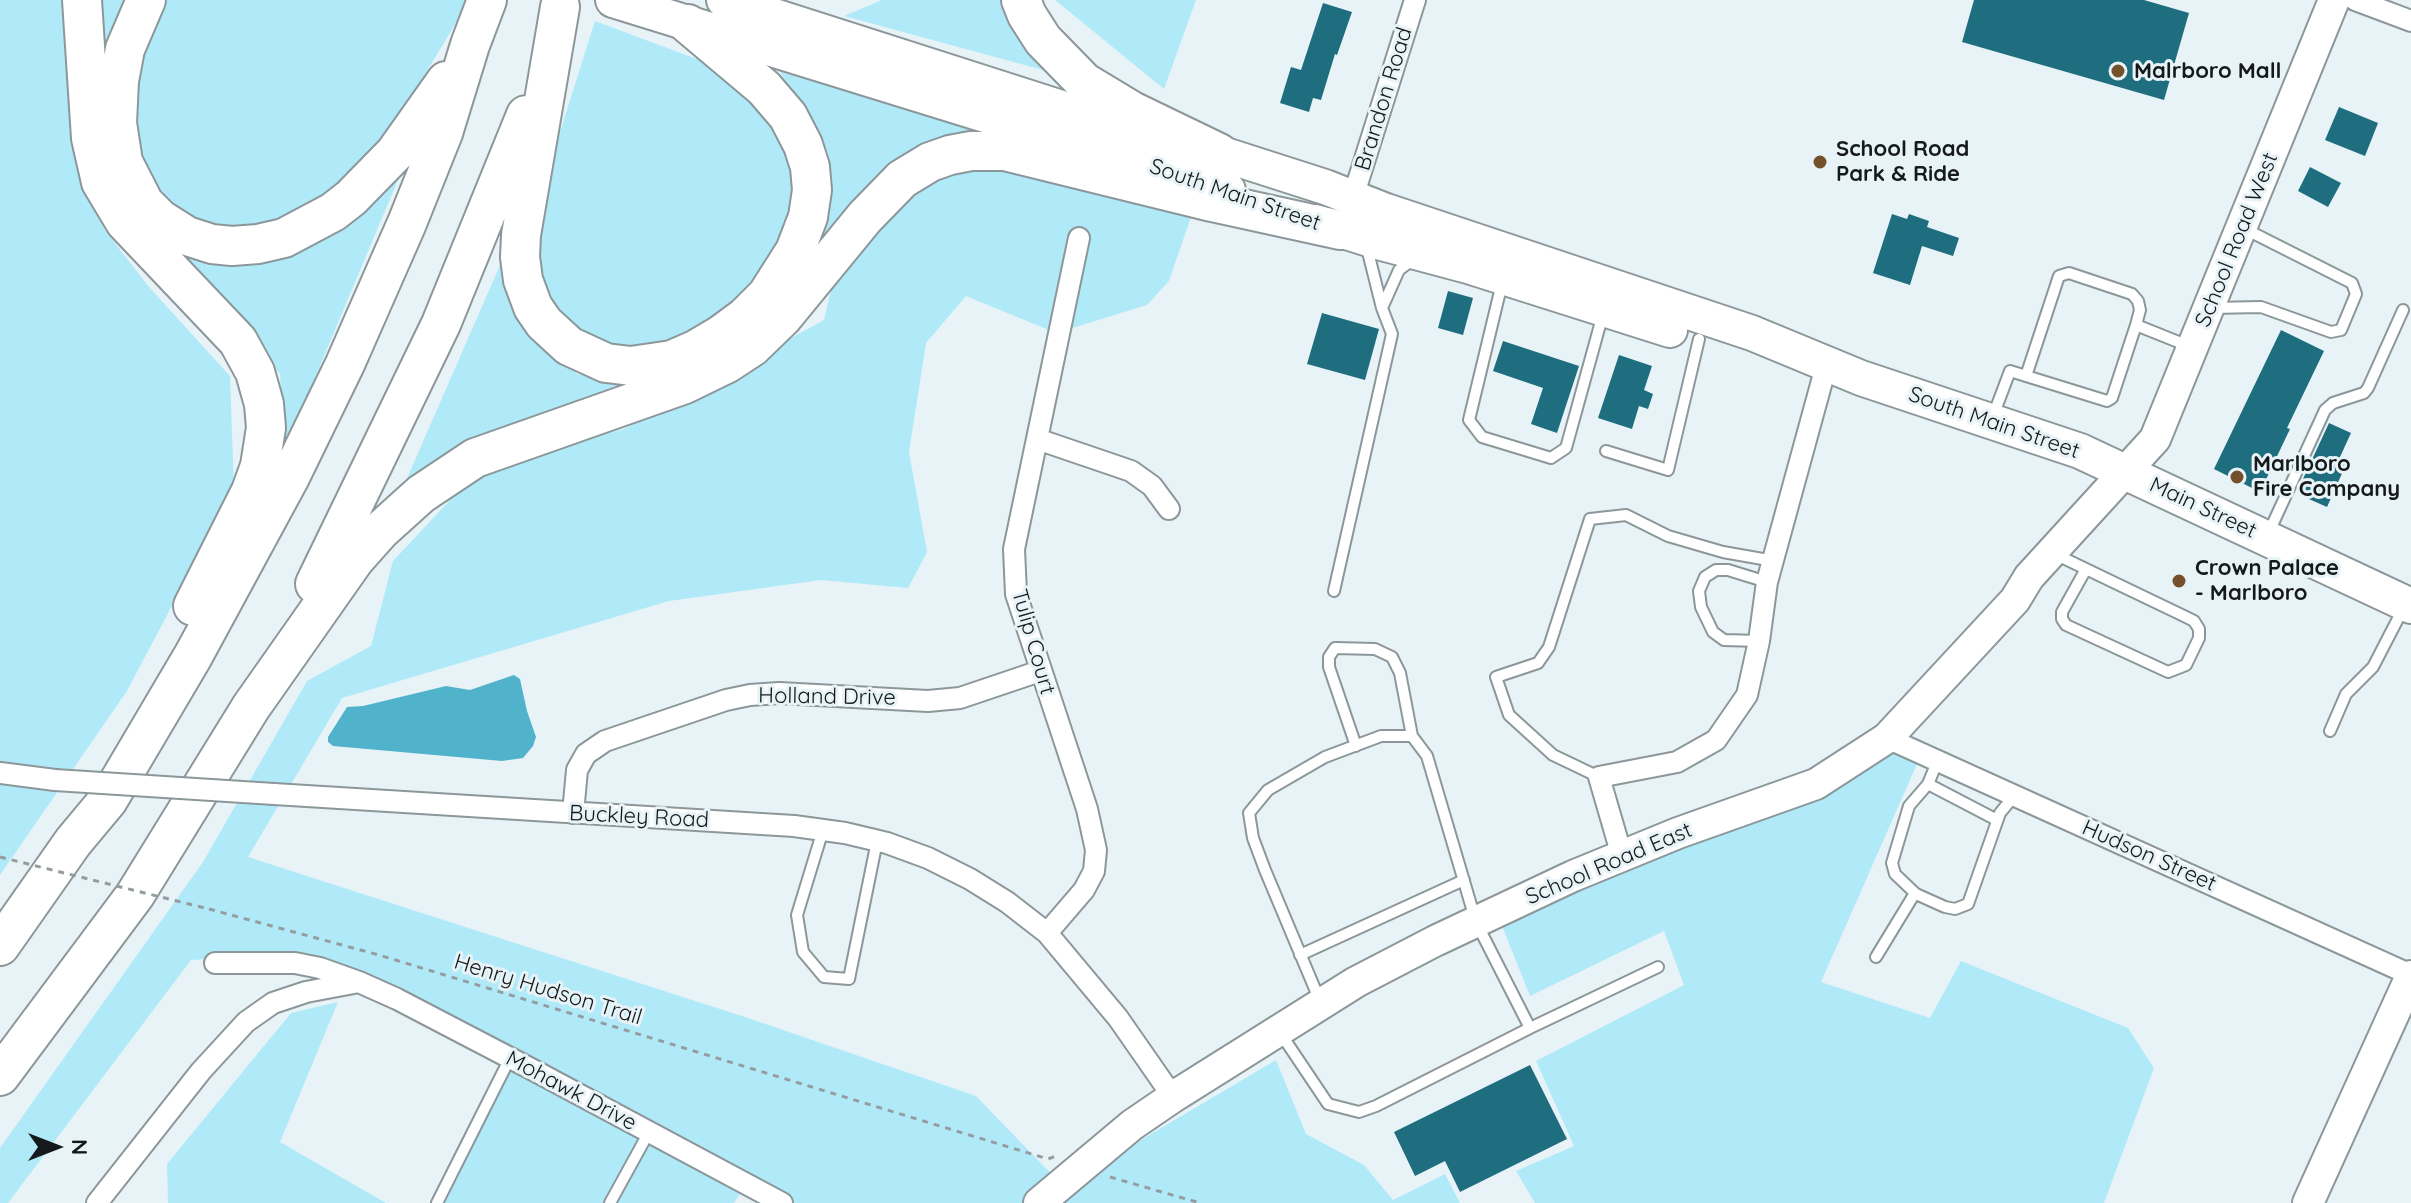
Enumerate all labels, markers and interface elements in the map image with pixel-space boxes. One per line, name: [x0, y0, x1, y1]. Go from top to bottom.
street label: Brandon Road: [1350, 24, 1418, 174]
place label: Malrboro Mall: [2134, 58, 2282, 84]
marker: Malrboro Mall: [2109, 62, 2127, 80]
place label: School Road Park & Ride: [1836, 136, 1969, 188]
street label: School Road West: [2190, 149, 2284, 331]
street label: South Main Street: [1146, 153, 1324, 237]
marker: School Road Park & Ride: [1811, 153, 1829, 171]
street label: South Main Street: [1905, 381, 2083, 465]
place label: Marlboro Fire Company: [2253, 451, 2400, 502]
marker: Marlboro Fire Company: [2228, 468, 2246, 486]
street label: Main Street: [2145, 472, 2261, 544]
place label: Crown Palace - Marlboro: [2195, 555, 2339, 606]
marker: Crown Palace - Marlboro: [2170, 572, 2188, 590]
street label: Tulip Court: [1005, 586, 1061, 698]
street label: Holland Drive: [758, 683, 896, 711]
street label: Buckley Road: [568, 800, 710, 834]
street label: Hudson Street: [2078, 815, 2220, 897]
street label: School Road East: [1522, 817, 1696, 911]
street label: Henry Hudson Trail: [451, 949, 645, 1031]
street label: Mohawk Drive: [501, 1045, 641, 1137]
north arrow: [16, 1107, 96, 1187]
text: N: [66, 1139, 94, 1155]

